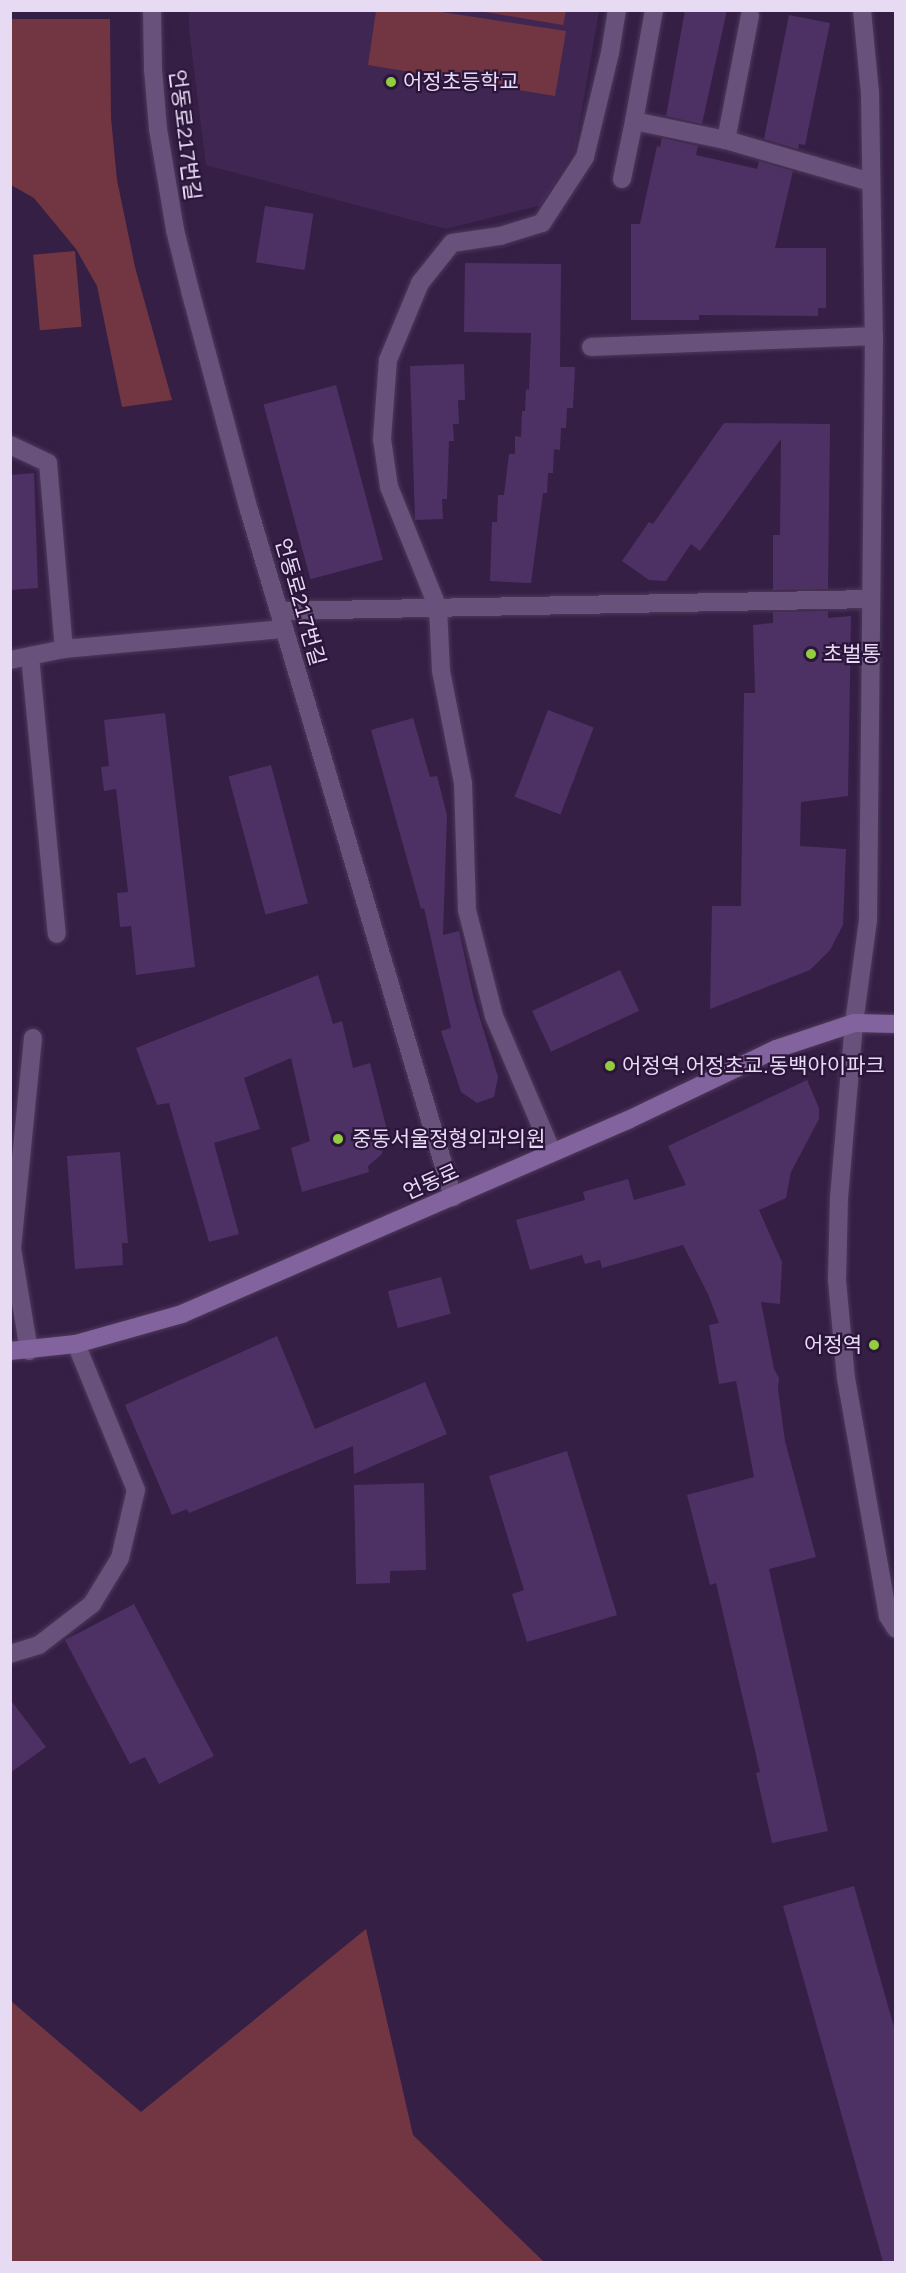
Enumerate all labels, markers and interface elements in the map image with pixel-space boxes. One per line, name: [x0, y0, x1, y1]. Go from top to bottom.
street label: 언동로217번길: [164, 68, 206, 202]
place label: 어정초등학교: [403, 69, 519, 95]
marker: 어정초등학교: [384, 75, 398, 89]
street label: 언동로217번길: [270, 535, 330, 669]
place label: 초벌통: [823, 641, 881, 667]
marker: 초벌통: [804, 647, 818, 661]
place label: 어정역.어정초교.동백아이파크: [622, 1053, 885, 1079]
marker: 어정역.어정초교.동백아이파크: [603, 1059, 617, 1073]
place label: 중동서울정형외과의원: [352, 1126, 545, 1152]
marker: 중동서울정형외과의원: [329, 1130, 347, 1148]
street label: 언동로: [399, 1159, 463, 1205]
place label: 어정역: [804, 1332, 862, 1358]
marker: 어정역: [867, 1338, 881, 1352]

